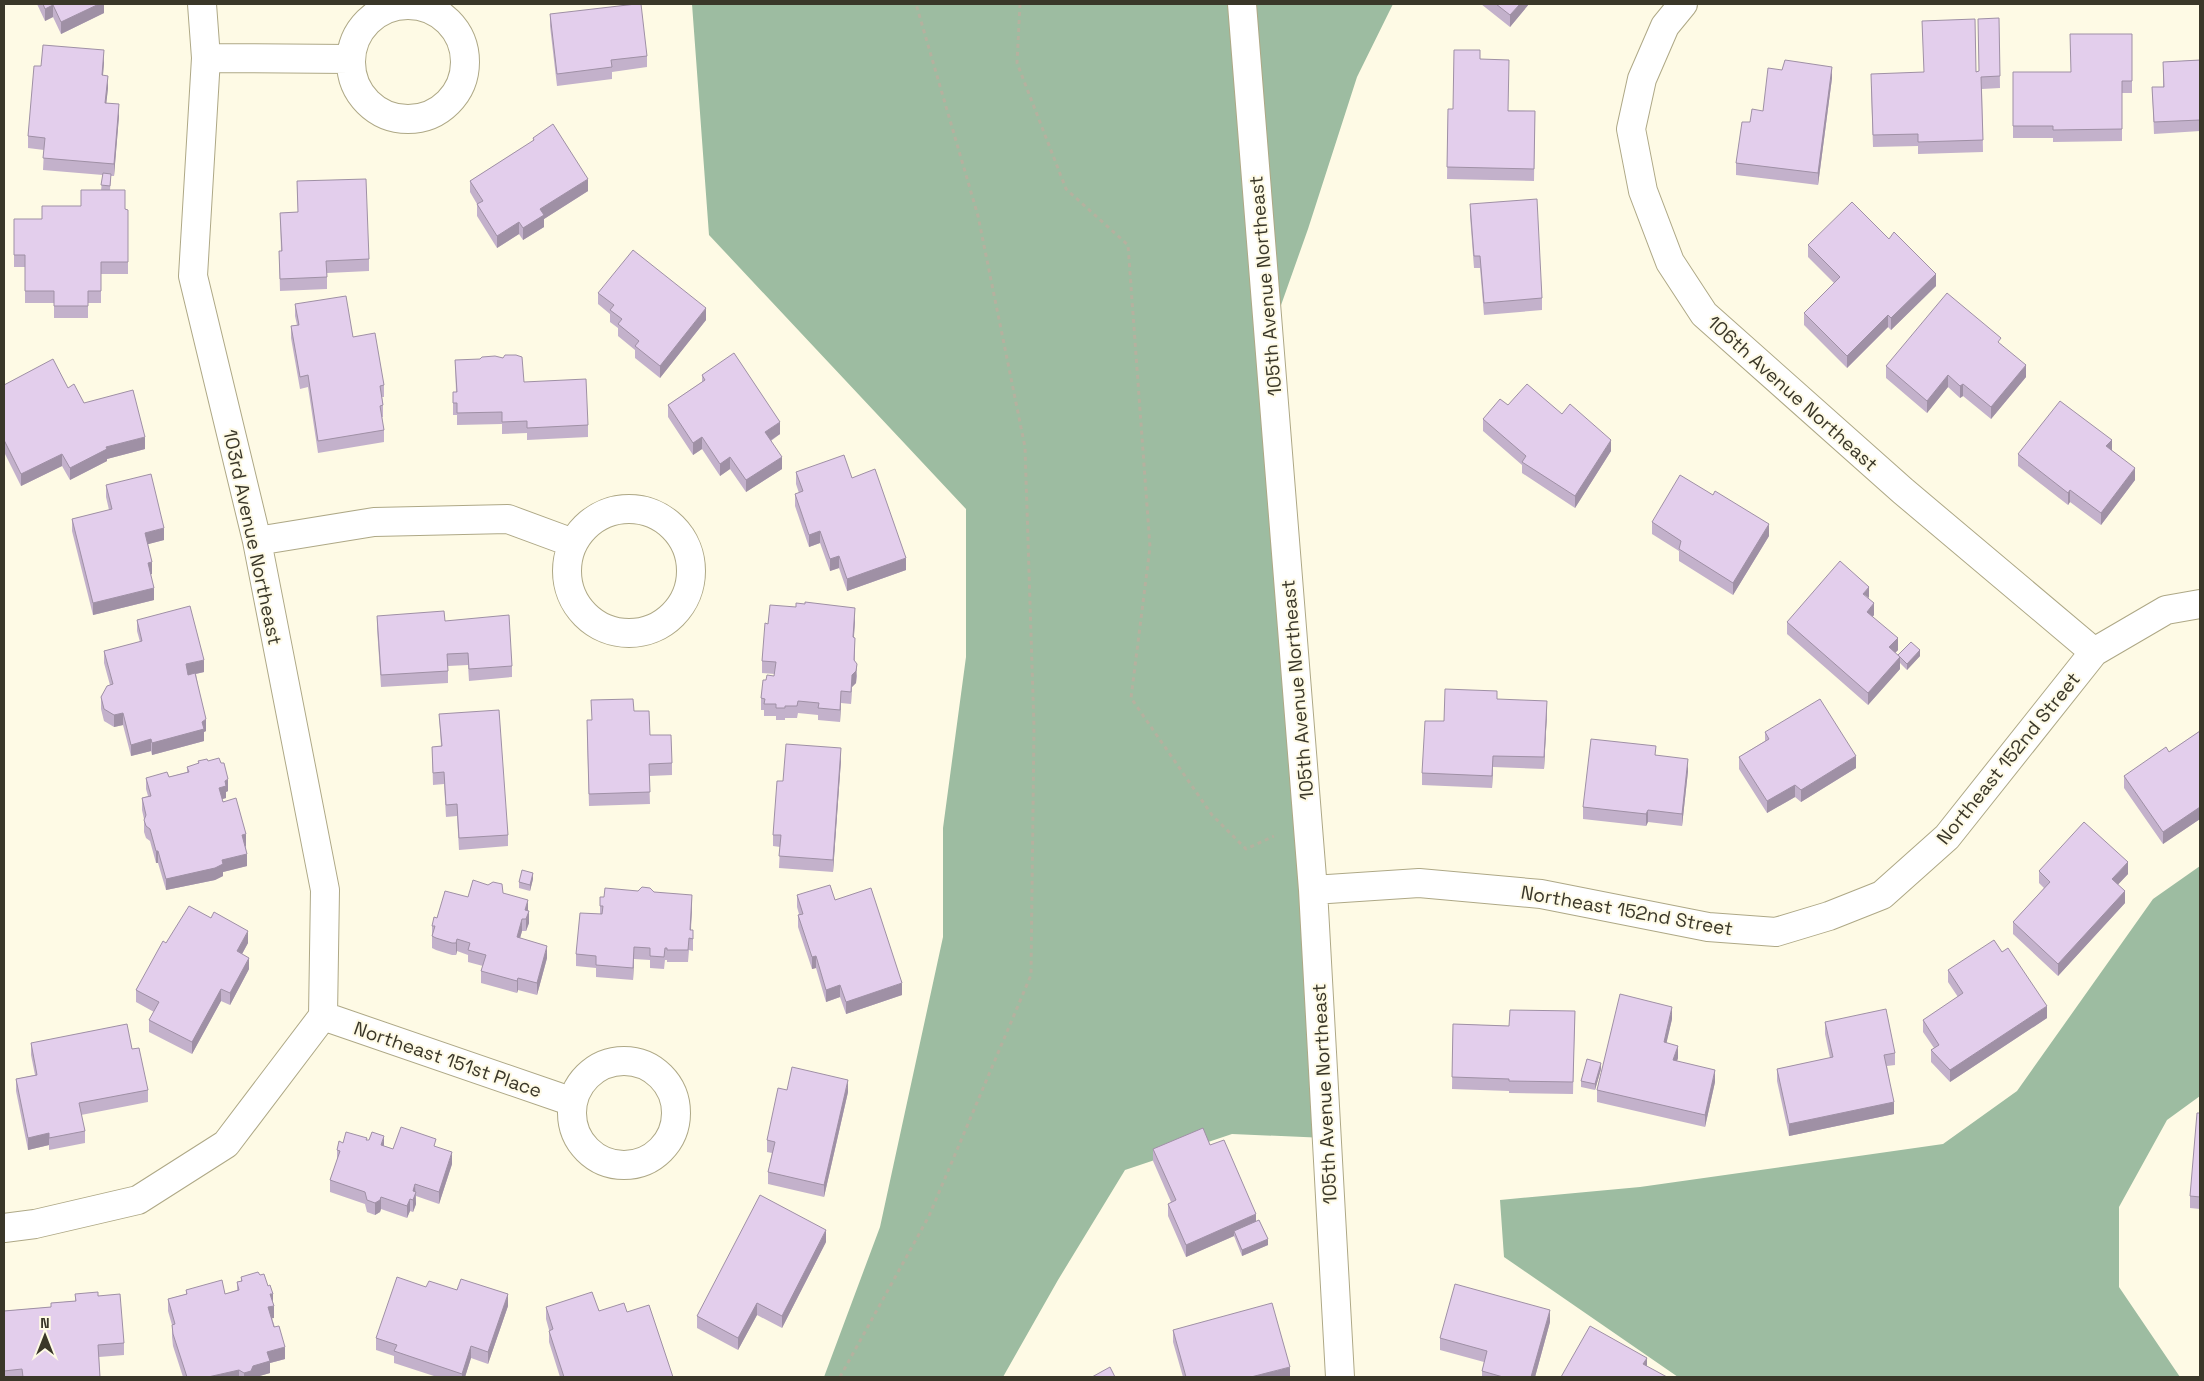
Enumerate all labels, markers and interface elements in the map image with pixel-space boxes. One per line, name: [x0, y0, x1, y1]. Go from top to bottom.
street label: 105th Avenue Northeast: [1243, 175, 1288, 397]
street label: 106th Avenue Northeast: [1702, 310, 1883, 477]
street label: 103rd Avenue Northeast: [217, 427, 288, 647]
street label: 105th Avenue Northeast: [1275, 579, 1320, 801]
street label: Northeast 152nd Street: [1931, 667, 2086, 850]
street label: Northeast 152nd Street: [1519, 880, 1735, 941]
street label: 105th Avenue Northeast: [1306, 983, 1343, 1205]
street label: Northeast 151st Place: [351, 1016, 545, 1103]
north arrow: [20, 1311, 70, 1361]
text: N: [40, 1314, 50, 1332]

